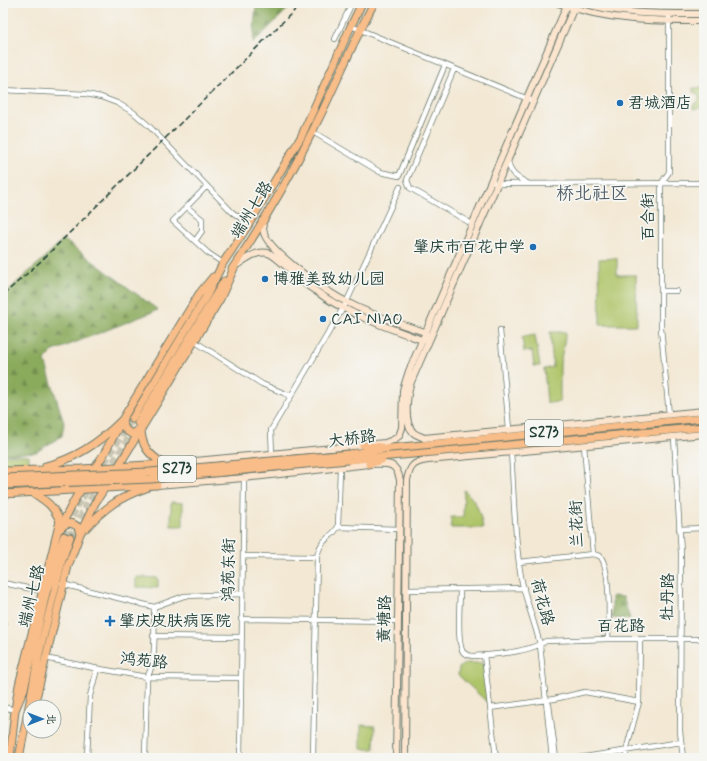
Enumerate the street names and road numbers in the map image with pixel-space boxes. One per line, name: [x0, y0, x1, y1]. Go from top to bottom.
street label: 端州七路: [226, 177, 278, 243]
street label: 百合街: [638, 193, 659, 241]
road number: S273: [525, 420, 563, 446]
street label: 大桥路: [327, 426, 377, 452]
road number: S273: [158, 456, 196, 482]
street label: 兰花街: [566, 500, 588, 548]
street label: 鸿苑东街: [218, 538, 240, 602]
street label: 端州七路: [14, 562, 50, 630]
street label: 牡丹路: [657, 573, 679, 621]
street label: 荷花路: [526, 576, 558, 628]
street label: 黄塘路: [374, 595, 396, 643]
street label: 百花路: [597, 616, 645, 637]
street label: 鸿苑路: [119, 648, 169, 674]

